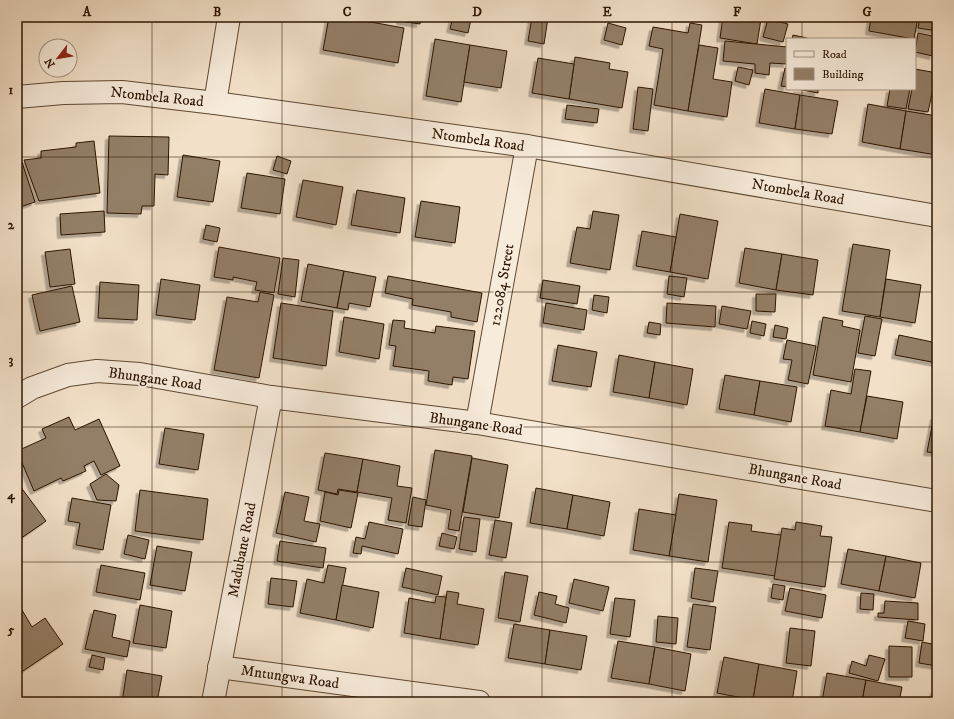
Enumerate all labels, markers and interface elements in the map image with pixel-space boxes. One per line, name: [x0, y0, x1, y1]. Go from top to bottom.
text: A: [82, 4, 92, 20]
text: B: [213, 4, 221, 20]
text: C: [343, 4, 352, 20]
text: D: [472, 4, 482, 20]
text: E: [602, 4, 612, 20]
text: F: [733, 4, 742, 20]
text: G: [862, 4, 872, 20]
north arrow: [38, 38, 78, 78]
legend: [786, 38, 916, 90]
text: Road: [822, 47, 847, 62]
text: N: [42, 55, 59, 70]
text: Building: [822, 67, 863, 82]
text: 1: [9, 82, 14, 98]
street label: Ntombela Road: [109, 83, 205, 111]
street label: Ntombela Road: [430, 124, 526, 156]
street label: Ntombela Road: [750, 175, 846, 210]
text: 2: [8, 217, 15, 233]
street label: 122084 Street: [485, 242, 519, 328]
text: 3: [9, 352, 14, 368]
street label: Bhungane Road: [107, 363, 203, 395]
street label: Bhungane Road: [428, 408, 524, 440]
street label: Bhungane Road: [747, 459, 844, 495]
text: 4: [6, 487, 15, 504]
street label: Madubane Road: [223, 500, 261, 599]
text: 5: [7, 622, 15, 638]
street label: Mntungwa Road: [240, 661, 341, 693]

